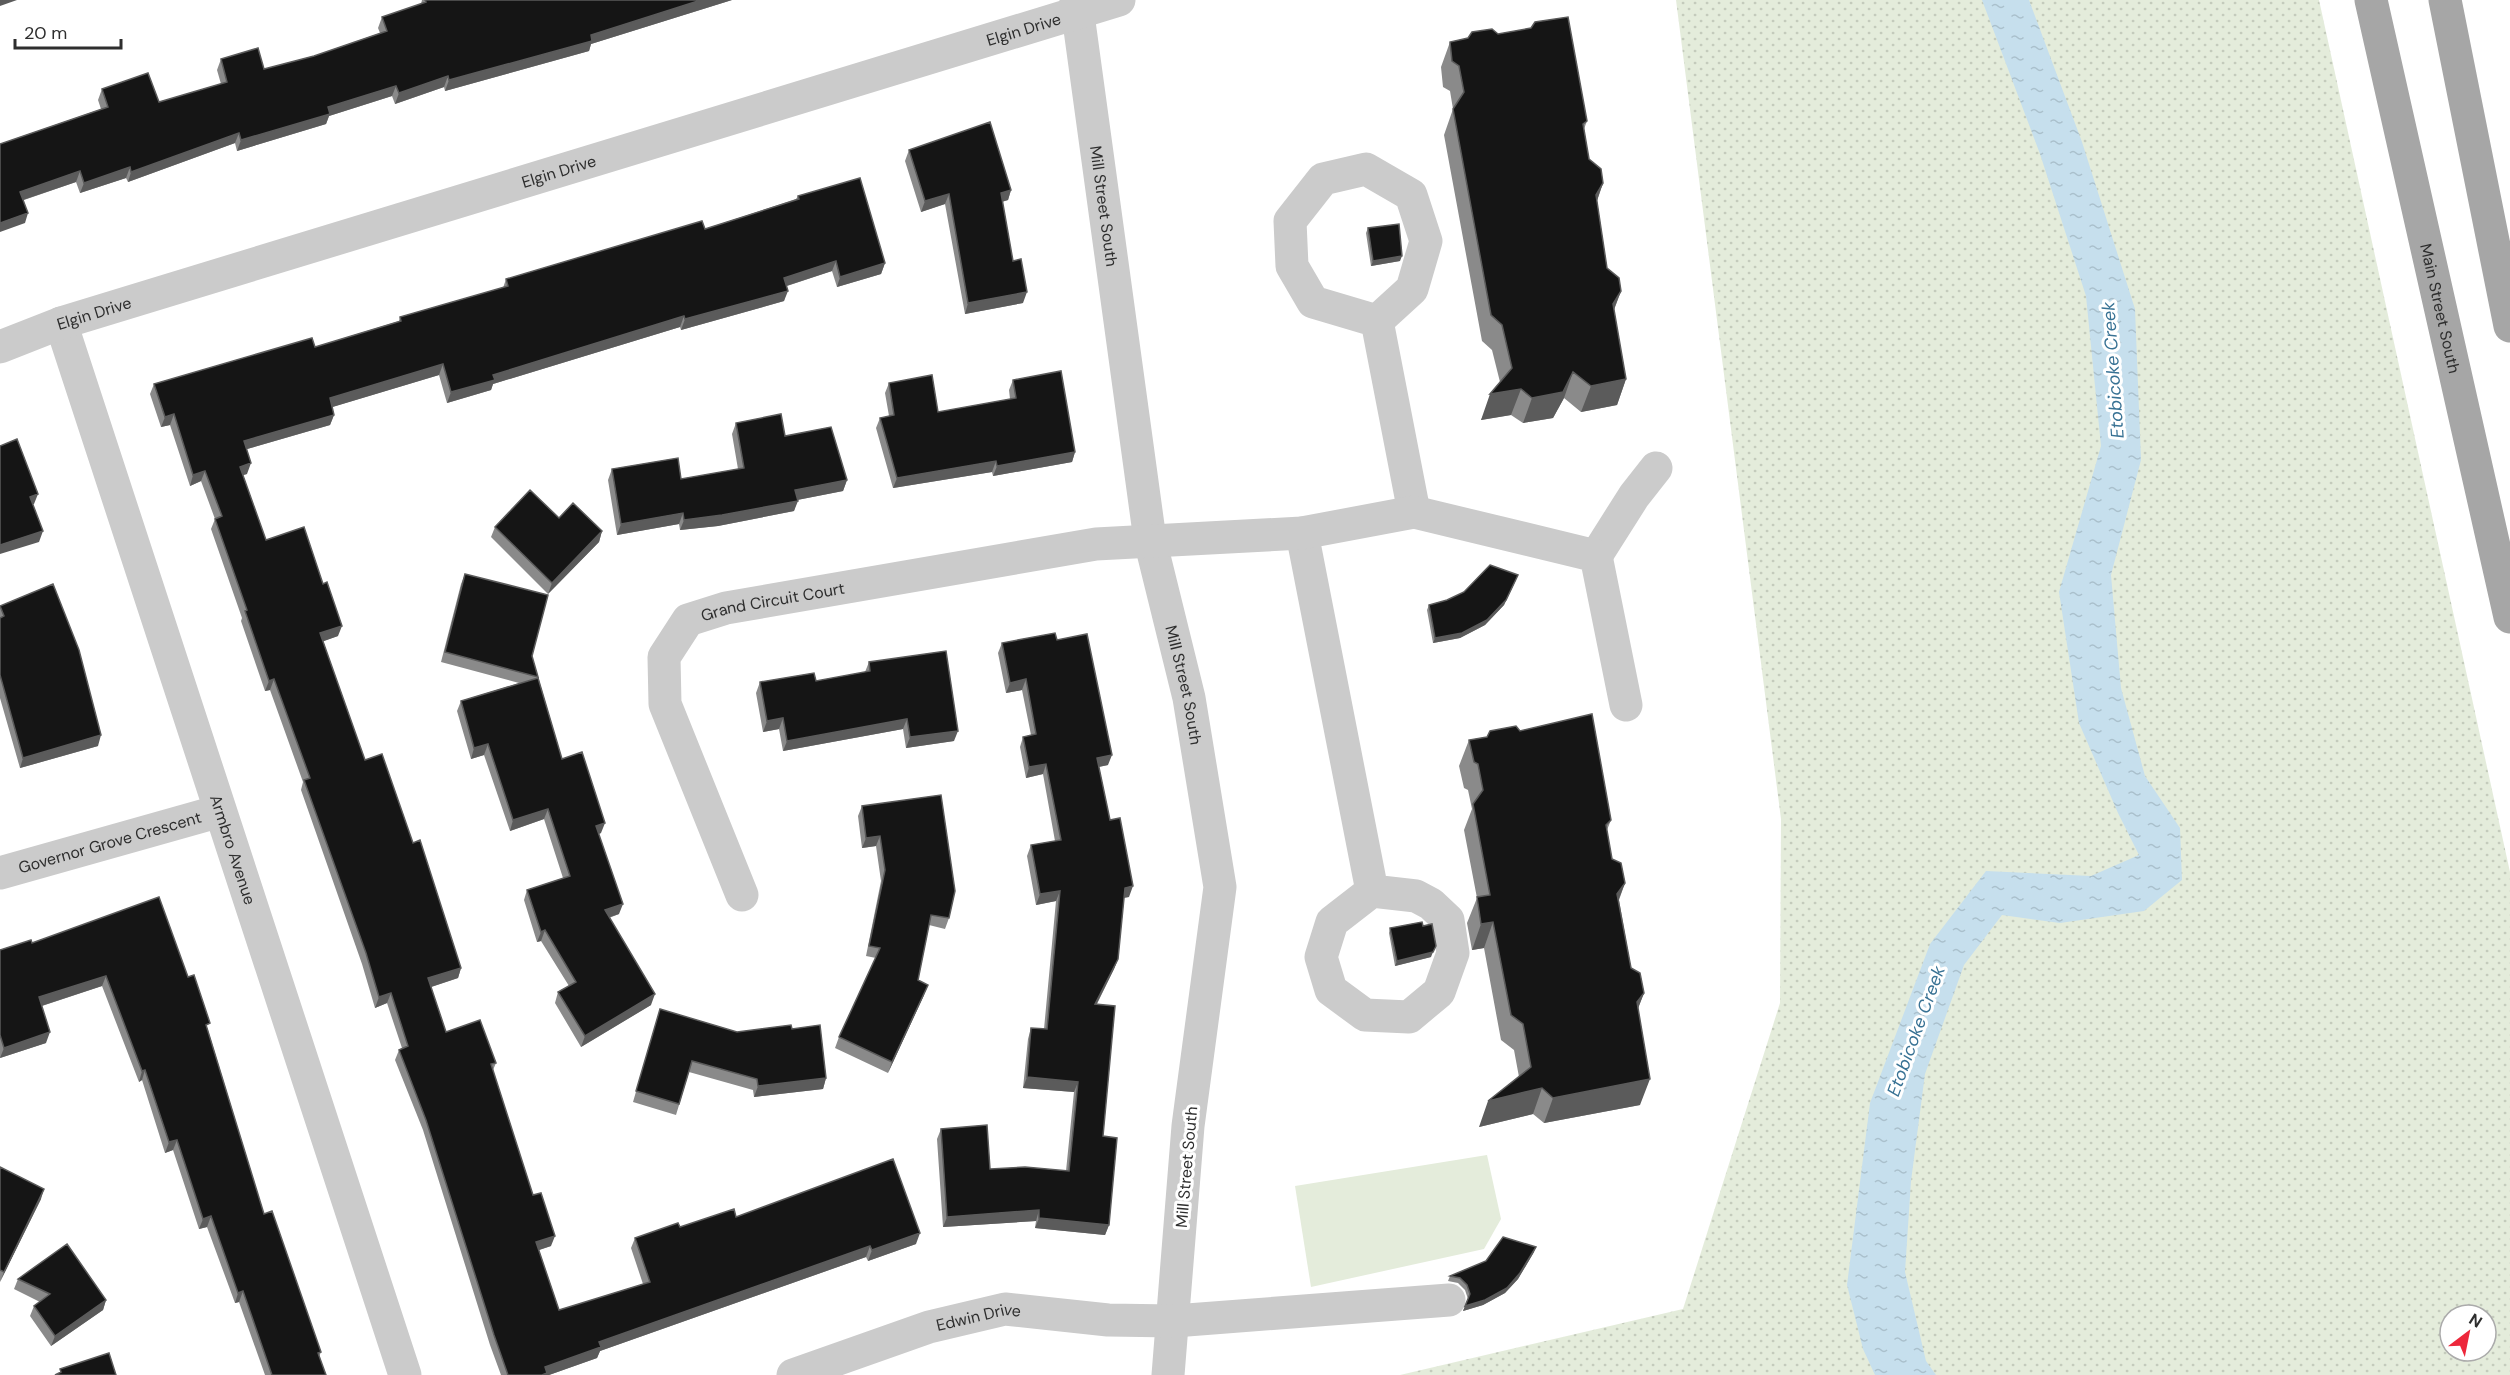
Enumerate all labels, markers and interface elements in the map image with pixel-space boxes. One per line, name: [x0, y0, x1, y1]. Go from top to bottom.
street label: Elgin Drive: [984, 8, 1064, 51]
scale bar: [15, 12, 122, 50]
text: 20 m: [24, 21, 67, 45]
street label: Mill Street South: [1085, 144, 1122, 268]
street label: Elgin Drive: [519, 150, 599, 193]
street label: Main Street South: [2415, 241, 2465, 375]
street label: Elgin Drive: [54, 292, 134, 335]
water label: Etobicoke Creek: [2096, 300, 2130, 439]
street label: Grand Circuit Court: [698, 578, 846, 626]
street label: Mill Street South: [1160, 623, 1206, 746]
street label: Armbro Avenue: [205, 792, 261, 907]
street label: Governor Grove Crescent: [16, 807, 204, 878]
water label: Etobicoke Creek: [1881, 962, 1951, 1099]
street label: Mill Street South: [1171, 1106, 1202, 1229]
street label: Edwin Drive: [934, 1299, 1022, 1336]
north arrow: [2438, 1303, 2498, 1363]
text: N: [2465, 1309, 2486, 1333]

